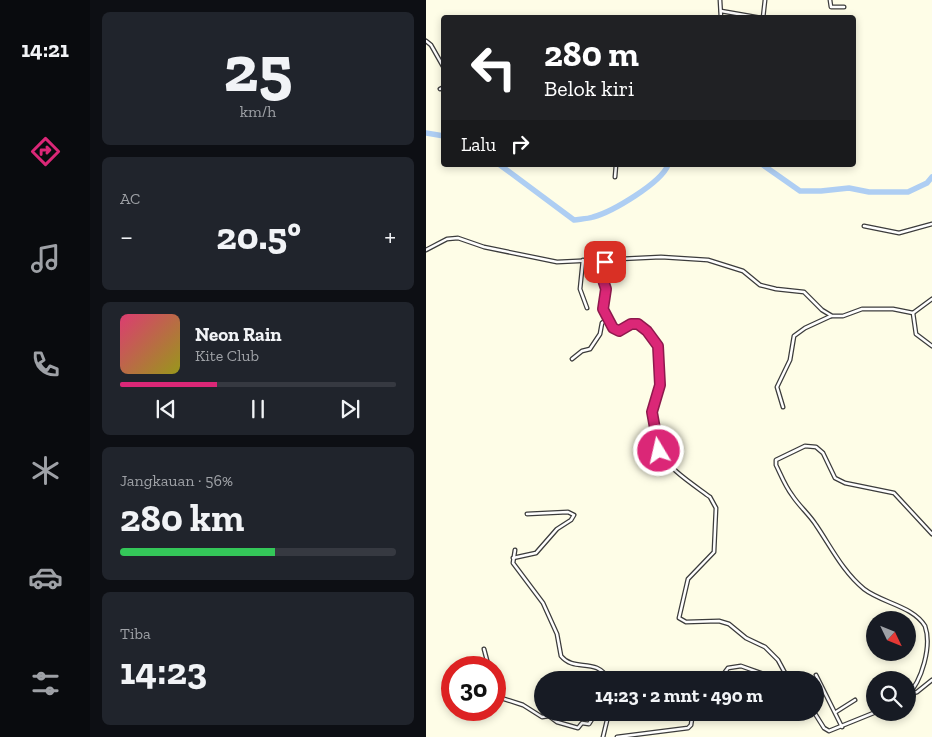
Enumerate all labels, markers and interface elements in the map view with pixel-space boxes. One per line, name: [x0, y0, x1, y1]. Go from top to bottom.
text: 25: [224, 30, 292, 108]
text: 280 m: [544, 33, 639, 75]
icon: left: [461, 35, 526, 100]
text: 14:21: [21, 36, 69, 63]
text: Belok kiri: [544, 75, 634, 102]
text: km/h: [240, 102, 276, 121]
icon: right: [506, 130, 534, 158]
text: Lalu: [461, 133, 496, 156]
icon: directions: [28, 134, 63, 169]
text: AC: [120, 189, 140, 208]
text: 20.5°: [216, 213, 301, 259]
text: −: [120, 220, 133, 253]
text: +: [384, 220, 396, 253]
icon: music: [28, 241, 63, 276]
pin: [584, 241, 626, 283]
icon: arrive: [591, 248, 619, 276]
text: Neon Rain: [195, 323, 282, 346]
text: Kite Club: [195, 346, 259, 365]
icon: phone: [28, 347, 63, 382]
icon: previous: [152, 395, 180, 423]
icon: pause: [244, 395, 272, 423]
icon: next: [336, 395, 364, 423]
position arrow: [632, 424, 684, 476]
icon: climate: [28, 453, 63, 488]
text: Jangkauan · 56%: [120, 471, 233, 490]
text: 280 km: [120, 495, 244, 541]
icon: car: [28, 560, 63, 595]
north arrow: [866, 611, 916, 661]
map controls: [866, 611, 916, 721]
text: Tiba: [120, 624, 151, 643]
text: 14:23: [120, 648, 207, 694]
speed limit sign: 30: [441, 656, 506, 721]
icon: filters: [28, 666, 63, 701]
button: search: [866, 671, 916, 721]
text: 14:23 · 2 mnt · 490 m: [595, 684, 763, 707]

